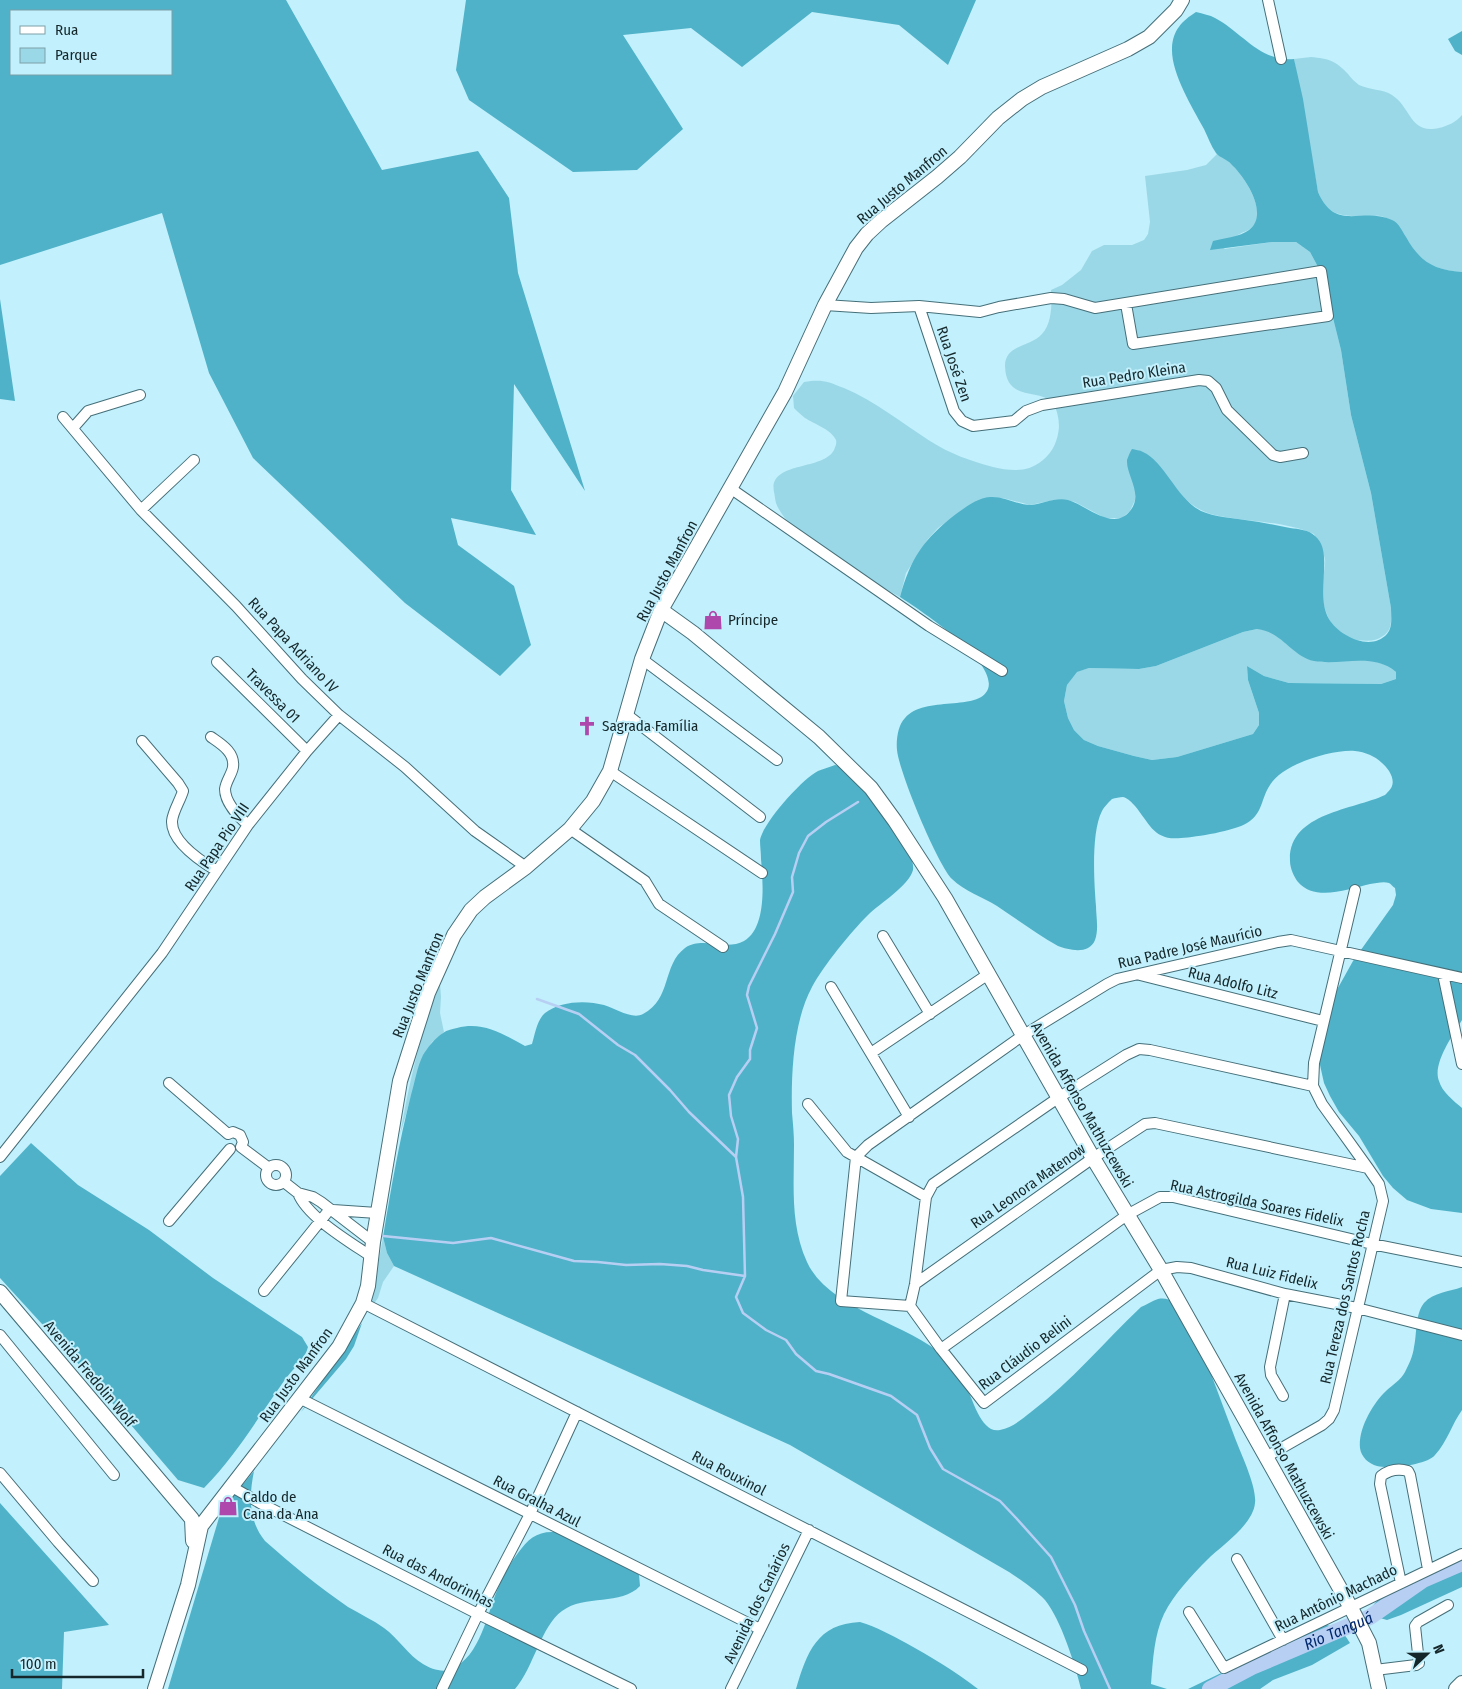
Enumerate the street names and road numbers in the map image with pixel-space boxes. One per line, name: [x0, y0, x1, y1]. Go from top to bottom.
street label: Rua Justo Manfron: [853, 142, 951, 228]
street label: Rua José Zen: [933, 324, 975, 404]
street label: Rua Pedro Kleina: [1081, 358, 1187, 392]
street label: Rua Justo Manfron: [633, 517, 701, 625]
street label: Rua Papa Adriano IV: [244, 594, 342, 696]
street label: Travessa 01: [242, 665, 304, 727]
street label: Rua Papa Pio VIII: [181, 799, 253, 895]
street label: Rua Padre José Maurício: [1116, 922, 1264, 972]
street label: Rua Justo Manfron: [389, 929, 447, 1041]
street label: Rua Adolfo Litz: [1186, 963, 1280, 1003]
street label: Avenida Affonso Mathuzcewski: [1027, 1019, 1137, 1191]
street label: Rua Leonora Matenow: [967, 1140, 1089, 1232]
street label: Rua Astrogilda Soares Fidelix: [1169, 1176, 1346, 1230]
street label: Rua Tereza dos Santos Rocha: [1316, 1208, 1374, 1386]
street label: Rua Luiz Fidelix: [1224, 1253, 1320, 1293]
street label: Rua Cláudio Belini: [975, 1312, 1075, 1394]
street label: Avenida Fredolin Wolf: [40, 1317, 141, 1432]
street label: Rua Justo Manfron: [256, 1324, 336, 1426]
street label: Avenida Affonso Mathuzcewski: [1231, 1369, 1337, 1543]
street label: Rua Rouxinol: [689, 1447, 769, 1499]
street label: Rua Gralha Azul: [490, 1471, 584, 1531]
street label: Rua das Andorinhas: [379, 1540, 497, 1612]
street label: Avenida dos Canários: [720, 1540, 794, 1666]
street label: Rua Antônio Machado: [1272, 1560, 1400, 1635]

